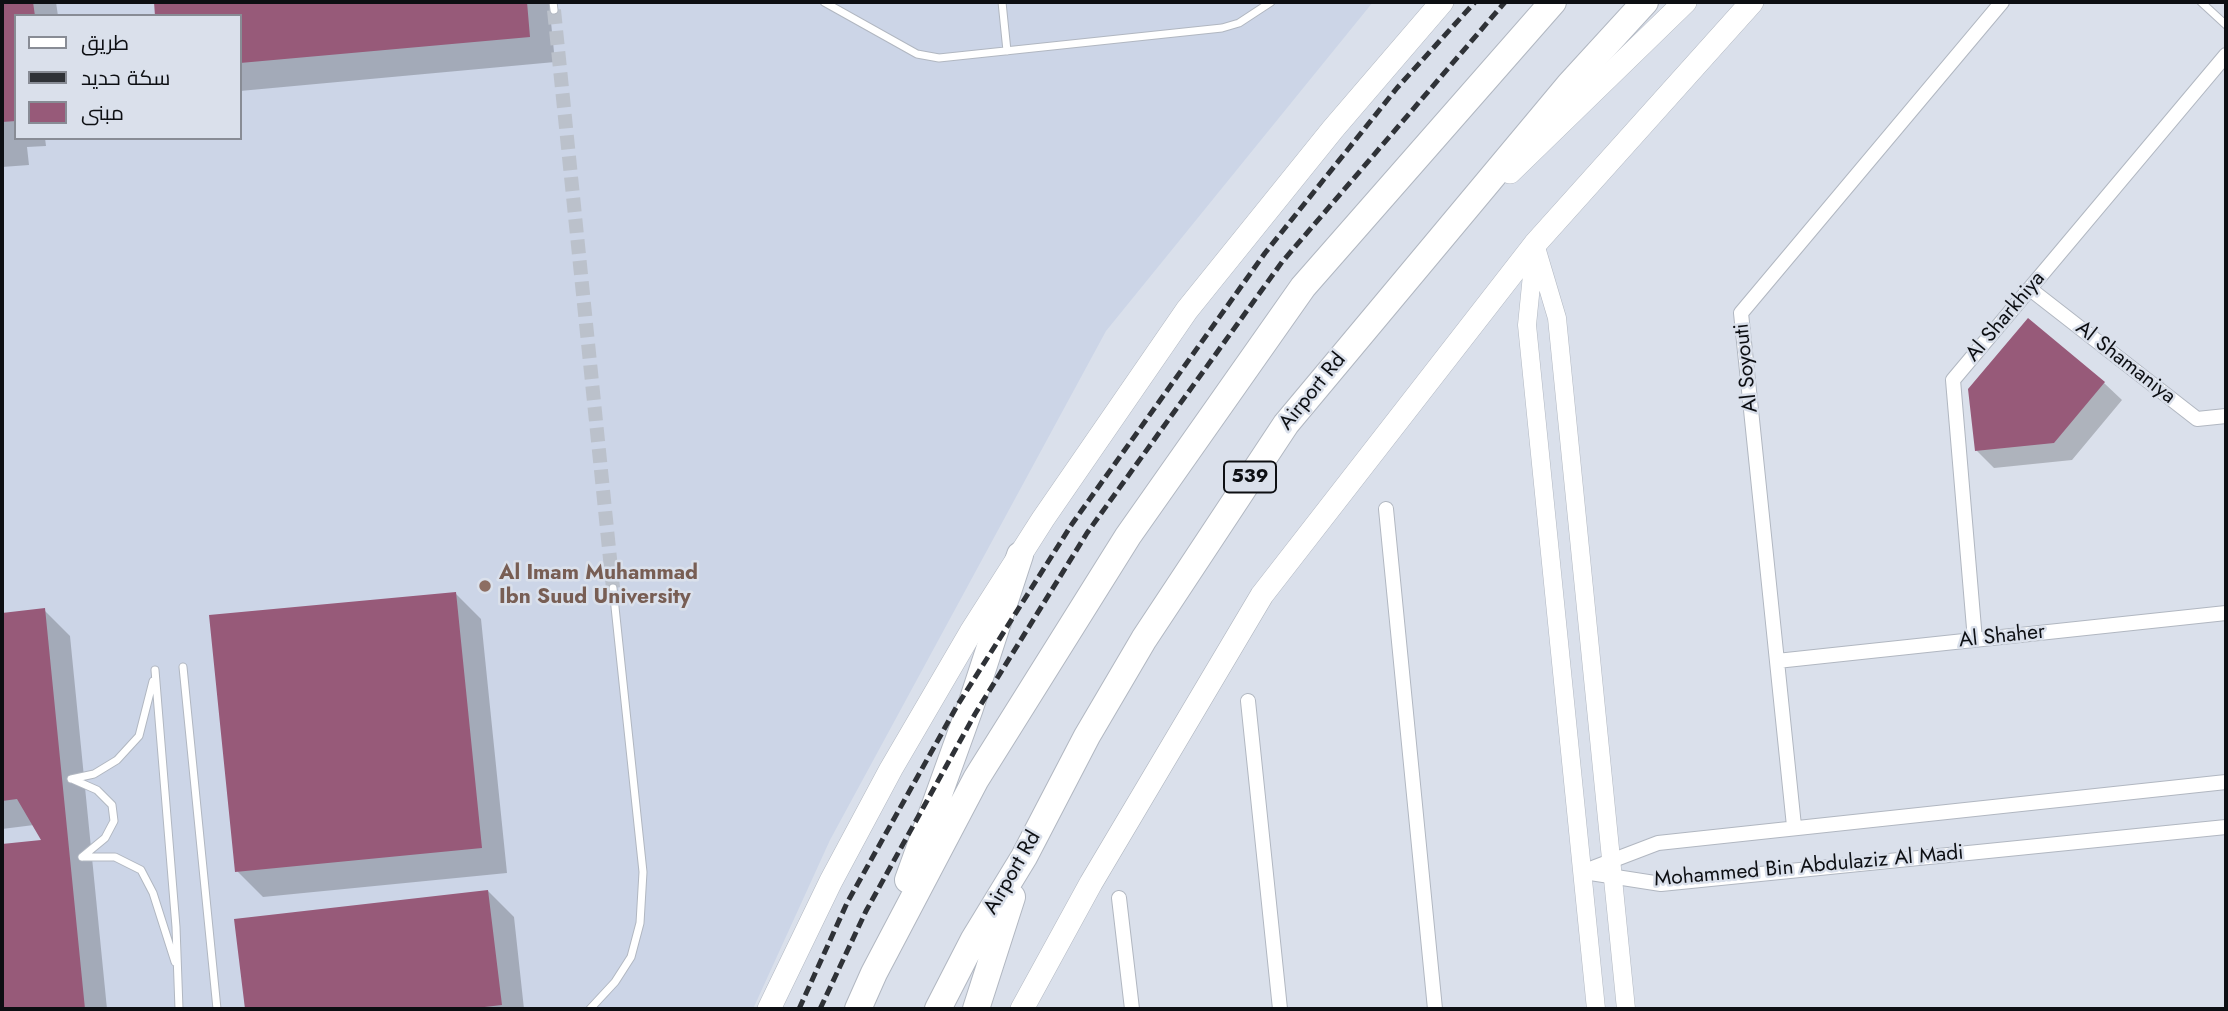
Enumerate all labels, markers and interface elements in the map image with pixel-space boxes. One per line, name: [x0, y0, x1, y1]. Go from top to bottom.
legend: [14, 14, 242, 140]
text: طريق: [81, 28, 129, 58]
text: سكة حديد: [81, 63, 170, 93]
text: مبنى: [81, 98, 124, 128]
street label: Al Sharkhiya: [1961, 267, 2051, 367]
street label: Al Shamaniya: [2070, 316, 2180, 410]
street label: Al Soyouti: [1730, 322, 1764, 414]
street label: Airport Rd: [1274, 348, 1352, 436]
road number: 539: [1224, 462, 1276, 492]
place label: Al Imam Muhammad Ibn Suud University: [499, 561, 698, 611]
marker: Al Imam Muhammad Ibn Suud University: [477, 578, 493, 594]
street label: Al Shaher: [1958, 620, 2046, 654]
street label: Airport Rd: [979, 827, 1047, 919]
street label: Mohammed Bin Abdulaziz Al Madi: [1653, 841, 1965, 893]

